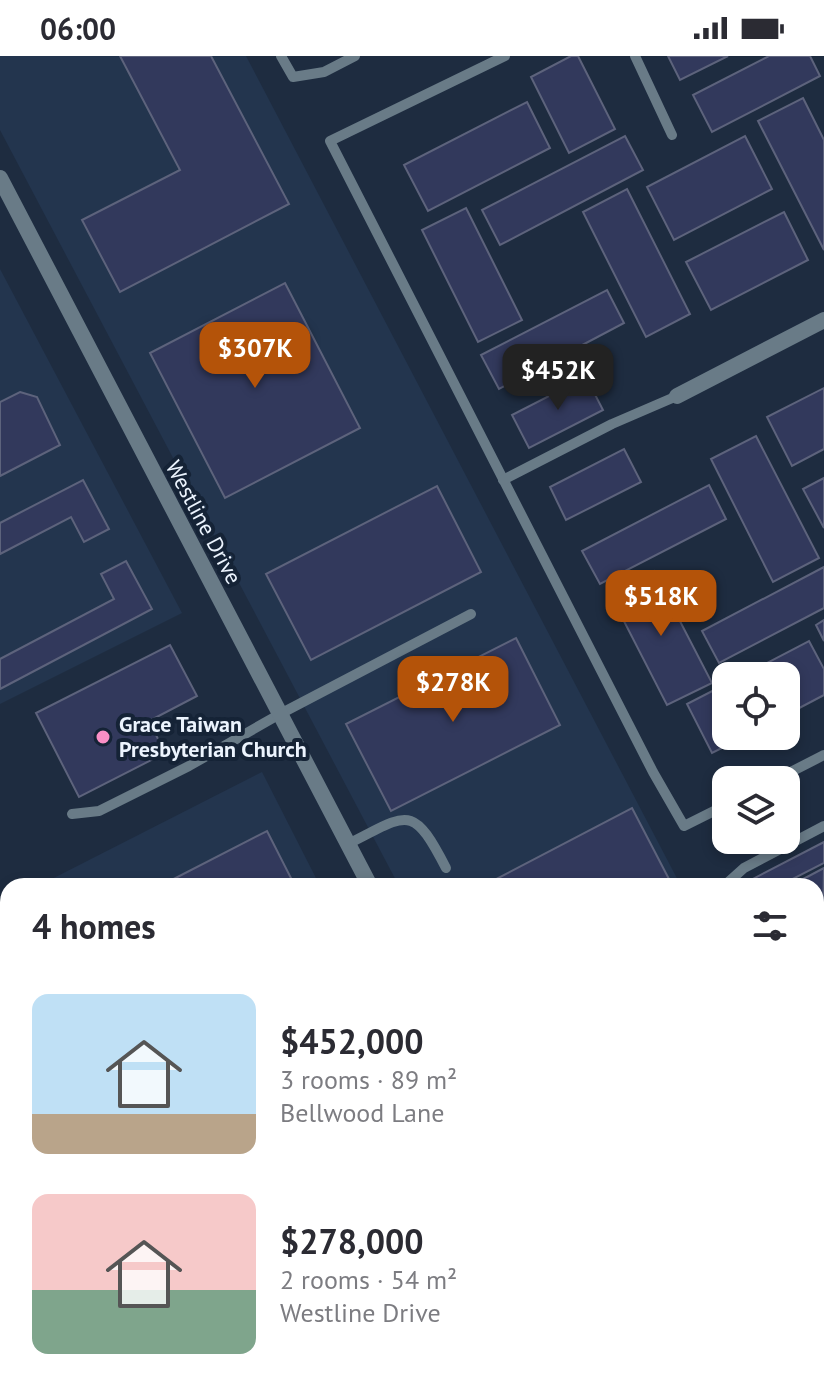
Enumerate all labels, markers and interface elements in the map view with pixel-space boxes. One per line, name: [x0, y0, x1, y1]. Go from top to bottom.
text: 06:00: [40, 9, 116, 48]
pin: $307K: [199, 322, 311, 390]
text: $307K: [217, 331, 293, 364]
pin: $452K: [502, 344, 614, 412]
text: $452K: [520, 353, 596, 386]
street label: Westline Drive: [160, 455, 248, 589]
pin: $518K: [605, 570, 717, 638]
text: $518K: [623, 579, 699, 612]
pin: $278K: [397, 656, 509, 724]
map controls: [712, 662, 800, 854]
button: locate: [712, 662, 800, 750]
text: $278K: [415, 665, 491, 698]
place label: Grace Taiwan Presbyterian Church: [119, 710, 307, 763]
marker: Grace Taiwan Presbyterian Church: [94, 728, 112, 746]
button: layers: [712, 766, 800, 854]
text: 4 homes: [32, 904, 156, 948]
icon: filters: [748, 904, 792, 948]
text: $452,000: [280, 1019, 424, 1063]
icon: home: [96, 1026, 192, 1122]
text: 3 rooms · 89 m²: [280, 1063, 457, 1096]
text: Bellwood Lane: [280, 1096, 444, 1129]
text: $278,000: [280, 1219, 424, 1263]
icon: home: [96, 1226, 192, 1322]
text: 2 rooms · 54 m²: [280, 1263, 457, 1296]
text: Westline Drive: [280, 1296, 441, 1329]

